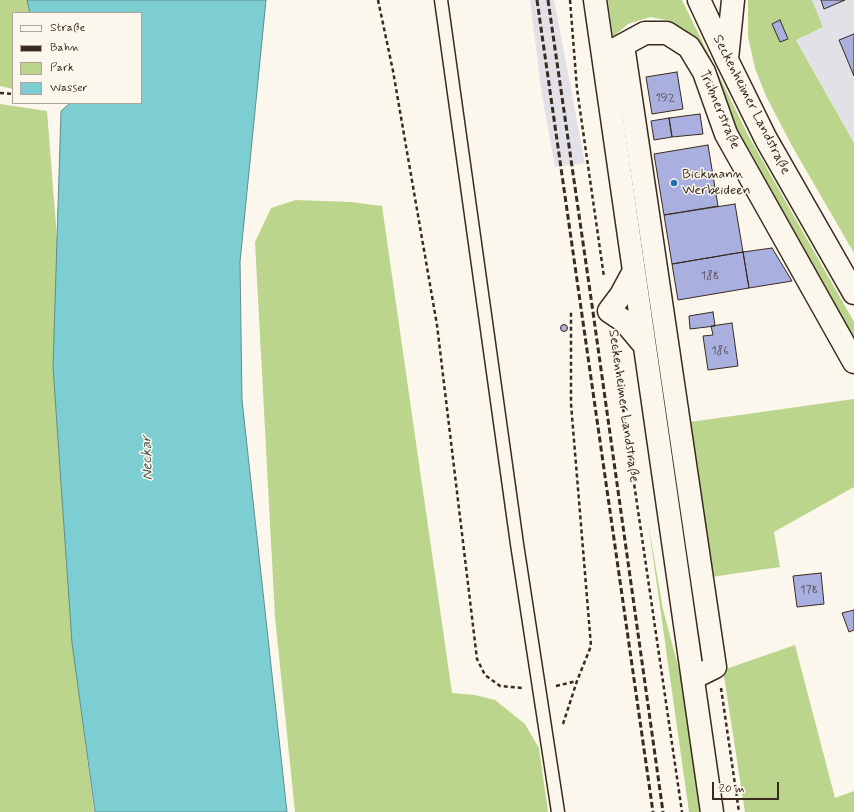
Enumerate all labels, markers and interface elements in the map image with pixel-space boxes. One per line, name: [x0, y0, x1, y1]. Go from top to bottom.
legend: [12, 12, 142, 104]
text: Straße: [50, 20, 85, 36]
street label: Seckenheimer Landstraße: [708, 32, 794, 178]
text: Bahn: [50, 40, 79, 56]
text: Park: [50, 60, 74, 76]
street label: Trübnerstraße: [695, 68, 743, 152]
text: Wasser: [50, 80, 88, 96]
house number: 192: [655, 91, 675, 105]
place label: Bickmann Werbeideen: [682, 167, 751, 200]
marker: Bickmann Werbeideen: [669, 178, 679, 188]
house number: 188: [701, 269, 719, 283]
street label: Seckenheimer Landstraße: [604, 328, 642, 484]
house number: 186: [711, 344, 729, 358]
water label: Neckar: [138, 435, 158, 481]
house number: 178: [800, 583, 818, 597]
scale bar: [714, 774, 781, 800]
text: 20 m: [719, 781, 745, 797]

